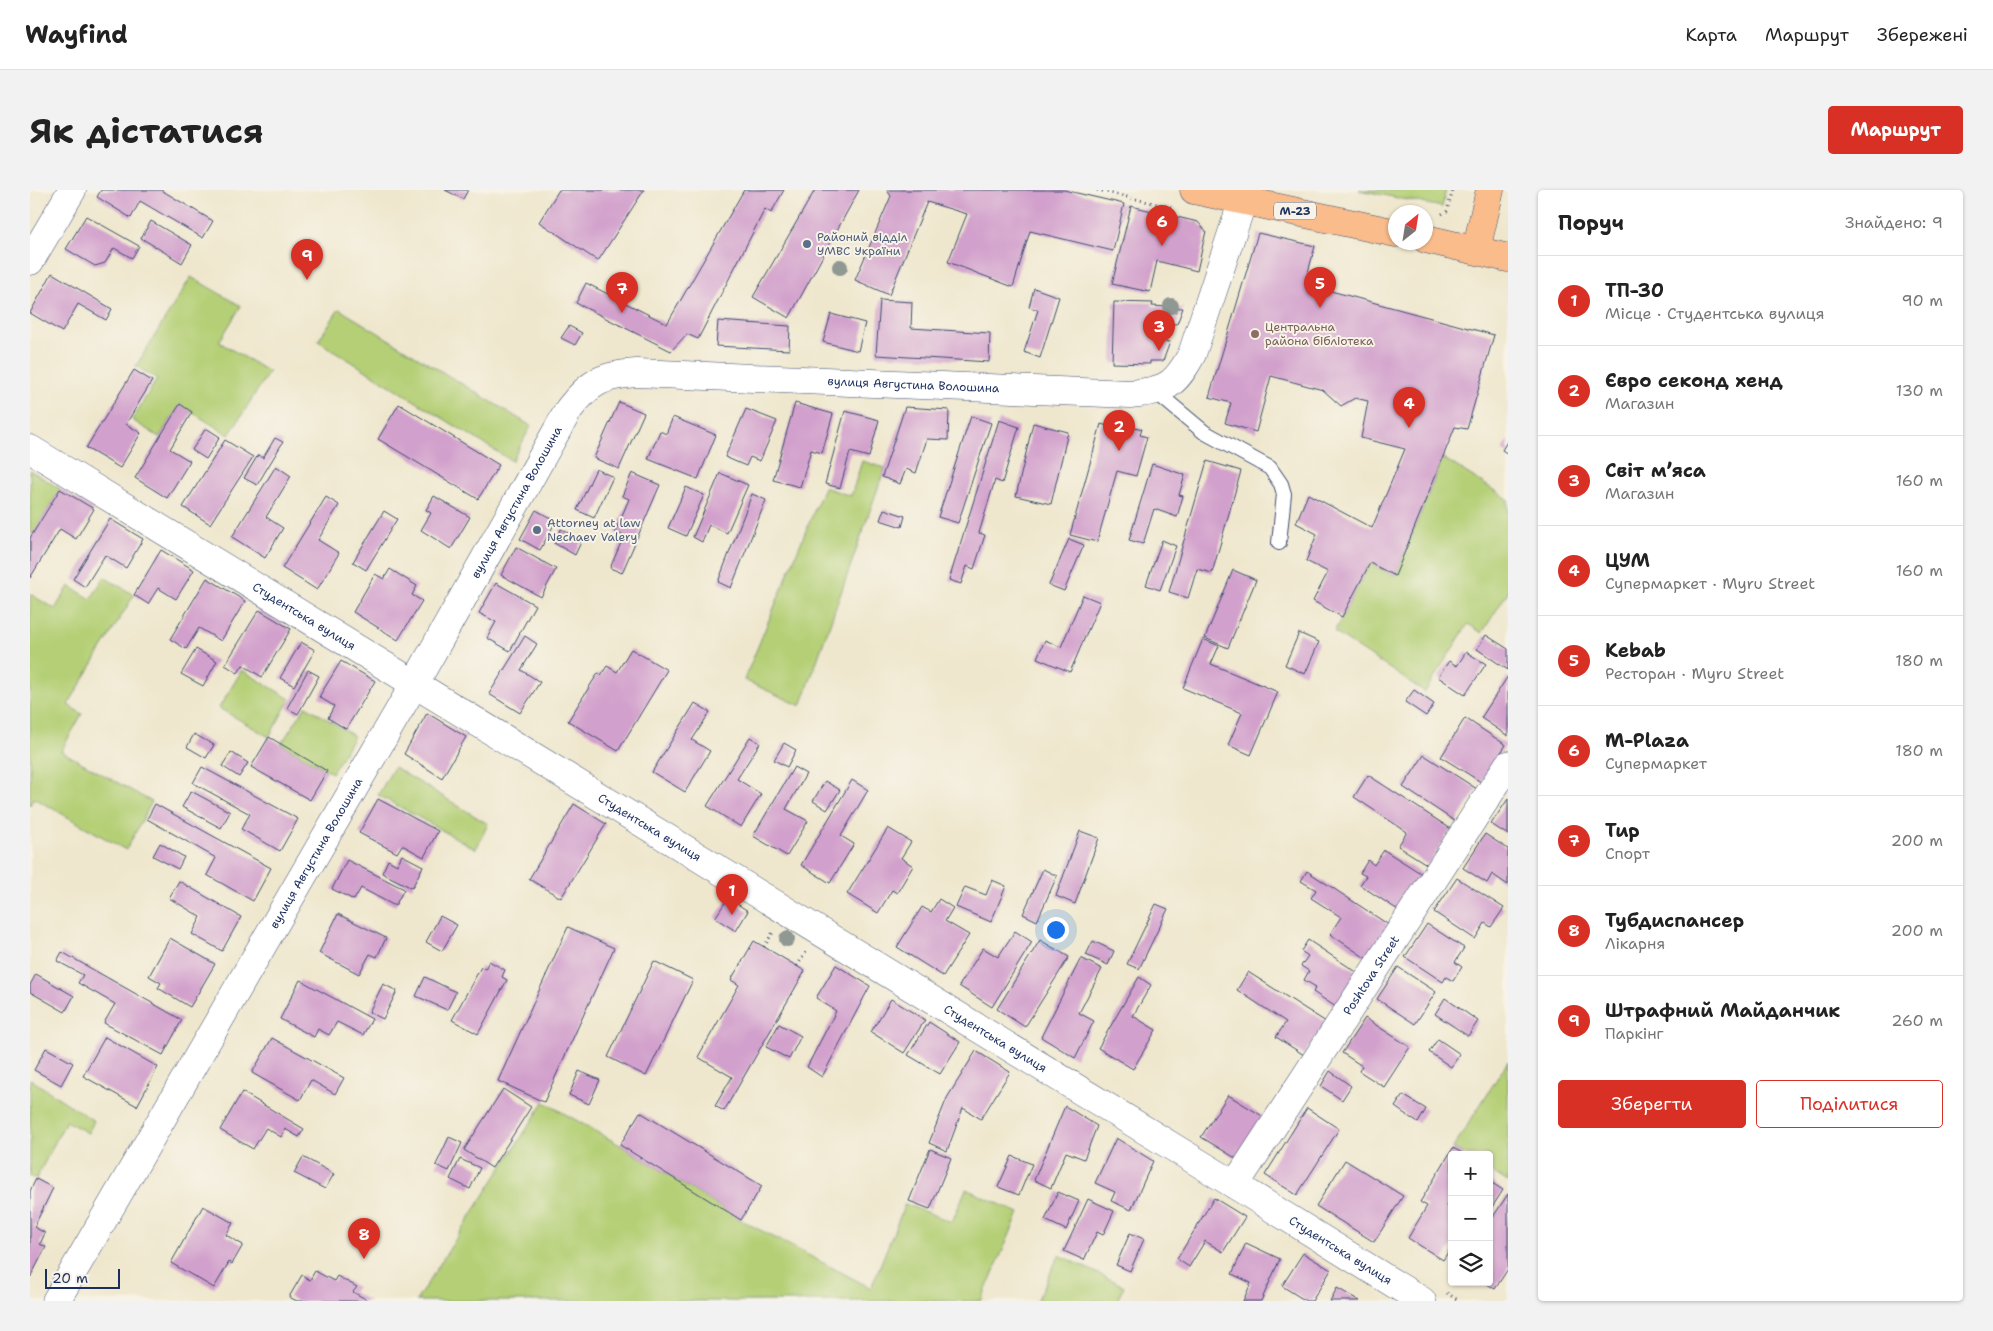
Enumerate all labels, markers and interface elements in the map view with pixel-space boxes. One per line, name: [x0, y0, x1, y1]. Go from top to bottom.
text: Wayfind: [25, 19, 128, 51]
text: Карта: [1685, 23, 1737, 47]
text: Маршрут: [1765, 23, 1849, 47]
text: Збережені: [1877, 23, 1968, 47]
button: Маршрут: [1828, 106, 1963, 154]
text: Як дістатися: [30, 107, 264, 154]
road number: М-23: [1274, 202, 1316, 220]
pin: 6: [1146, 205, 1178, 246]
north arrow: [1388, 205, 1433, 250]
text: Поруч: [1558, 209, 1624, 237]
text: Знайдено: 9: [1845, 212, 1943, 233]
place label: Районий відділ УМВС України: [817, 229, 908, 259]
marker: Районий відділ УМВС України: [801, 238, 813, 250]
pin: 9: [291, 239, 323, 280]
pin: 5: [1304, 267, 1336, 308]
pin: 7: [606, 272, 638, 313]
text: ТП-30: [1605, 278, 1664, 303]
text: 1: [1570, 290, 1578, 311]
text: 90 m: [1902, 290, 1943, 311]
text: Місце · Студентська вулиця: [1605, 303, 1825, 324]
pin: 3: [1143, 310, 1175, 351]
place label: Центральна района бібліотека: [1265, 319, 1374, 349]
marker: Центральна района бібліотека: [1249, 328, 1261, 340]
text: Євро секонд хенд: [1605, 368, 1783, 393]
street label: вулиця Августина Волошина: [827, 373, 1000, 396]
text: 2: [1568, 380, 1580, 401]
text: 130 m: [1896, 380, 1943, 401]
pin: 4: [1393, 387, 1425, 428]
text: Магазин: [1605, 393, 1674, 414]
pin: 2: [1103, 410, 1135, 451]
street label: вулиця Августина Волошина: [467, 423, 566, 581]
text: Світ мʼяса: [1605, 458, 1706, 483]
text: 3: [1568, 470, 1580, 491]
text: 160 m: [1896, 470, 1943, 491]
text: Магазин: [1605, 483, 1674, 504]
place label: Attorney at law Nechaev Valery: [547, 515, 641, 545]
marker: Attorney at law Nechaev Valery: [531, 524, 543, 536]
text: ЦУМ: [1605, 548, 1650, 573]
text: 4: [1568, 560, 1580, 581]
text: 160 m: [1896, 560, 1943, 581]
text: Супермаркет · Myru Street: [1605, 573, 1815, 594]
street label: Студентська вулиця: [249, 579, 359, 654]
text: Kebab: [1605, 638, 1666, 663]
text: 5: [1569, 650, 1579, 671]
text: 180 m: [1895, 650, 1943, 671]
text: Ресторан · Myru Street: [1605, 663, 1784, 684]
text: M-Plaza: [1605, 728, 1689, 753]
text: 6: [1568, 740, 1580, 761]
text: 180 m: [1895, 740, 1943, 761]
text: Супермаркет: [1605, 753, 1707, 774]
street label: вулиця Августина Волошина: [266, 774, 367, 931]
street label: Студентська вулиця: [595, 790, 704, 865]
text: Тир: [1605, 818, 1640, 843]
text: 7: [1568, 830, 1580, 851]
text: 200 m: [1891, 830, 1943, 851]
text: Спорт: [1605, 843, 1650, 864]
pin: 1: [716, 874, 748, 915]
text: Тубдиспансер: [1605, 908, 1744, 933]
your location: [1043, 917, 1069, 943]
text: 8: [1568, 920, 1580, 941]
text: 200 m: [1891, 920, 1943, 941]
street label: Poshtova Street: [1340, 933, 1403, 1018]
text: Лікарня: [1605, 933, 1665, 954]
text: Штрафний Майданчик: [1605, 998, 1840, 1023]
street label: Студентська вулиця: [941, 1001, 1050, 1076]
text: 9: [1568, 1010, 1580, 1031]
text: 260 m: [1891, 1010, 1943, 1031]
text: Паркінг: [1605, 1023, 1664, 1044]
button: Зберегти: [1558, 1080, 1746, 1128]
button: Поділитися: [1756, 1080, 1943, 1128]
map controls: [1448, 1151, 1493, 1286]
button: +: [1448, 1151, 1493, 1196]
button: −: [1448, 1196, 1493, 1241]
street label: Студентська вулиця: [1286, 1212, 1395, 1288]
pin: 8: [348, 1218, 380, 1259]
button: layers: [1448, 1241, 1493, 1286]
scale bar: [45, 1266, 120, 1289]
text: 20 m: [52, 1269, 88, 1287]

